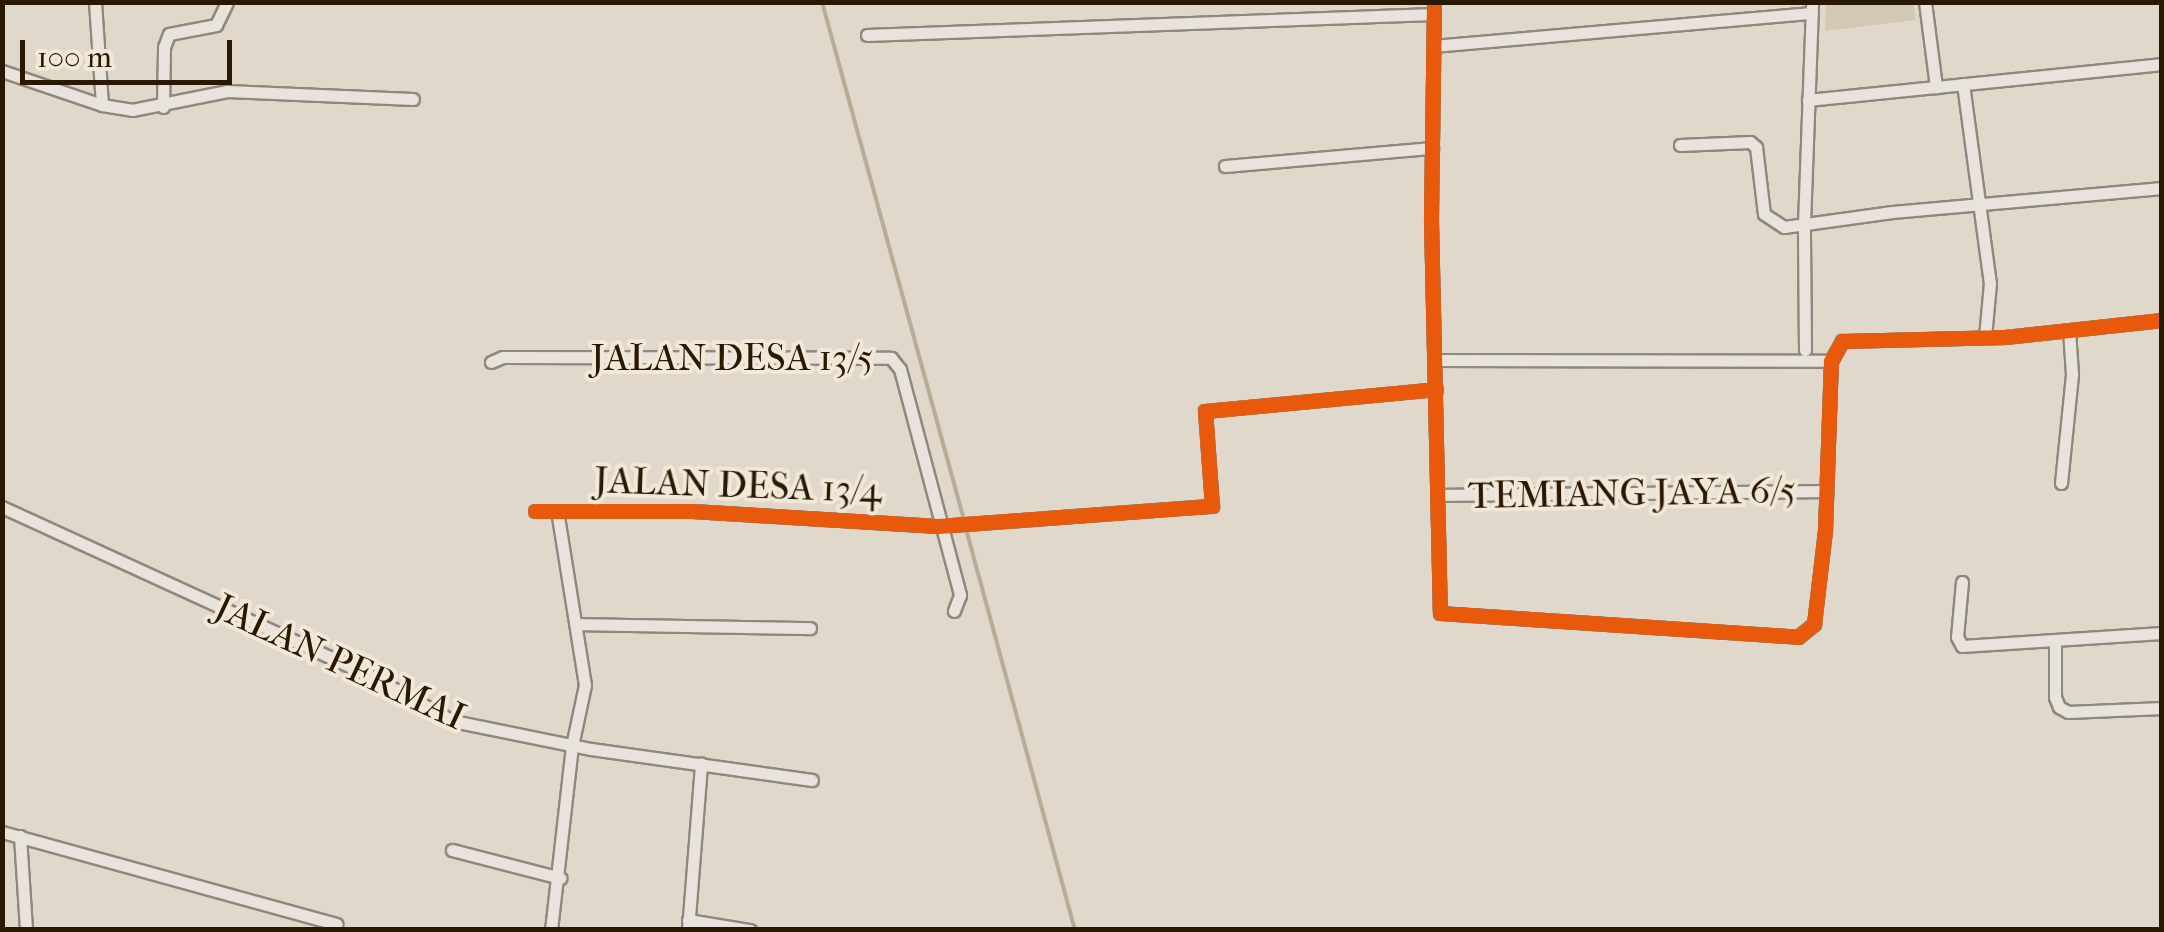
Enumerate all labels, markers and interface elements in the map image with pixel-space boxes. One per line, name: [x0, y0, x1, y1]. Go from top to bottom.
scale bar: [25, 20, 238, 82]
text: 100 m: [37, 40, 112, 75]
street label: JALAN DESA 13/5: [591, 335, 873, 381]
street label: JALAN DESA 13/4: [593, 457, 883, 513]
street label: TEMIANG JAYA 6/5: [1468, 467, 1796, 519]
street label: JALAN PERMAI: [207, 584, 473, 740]

